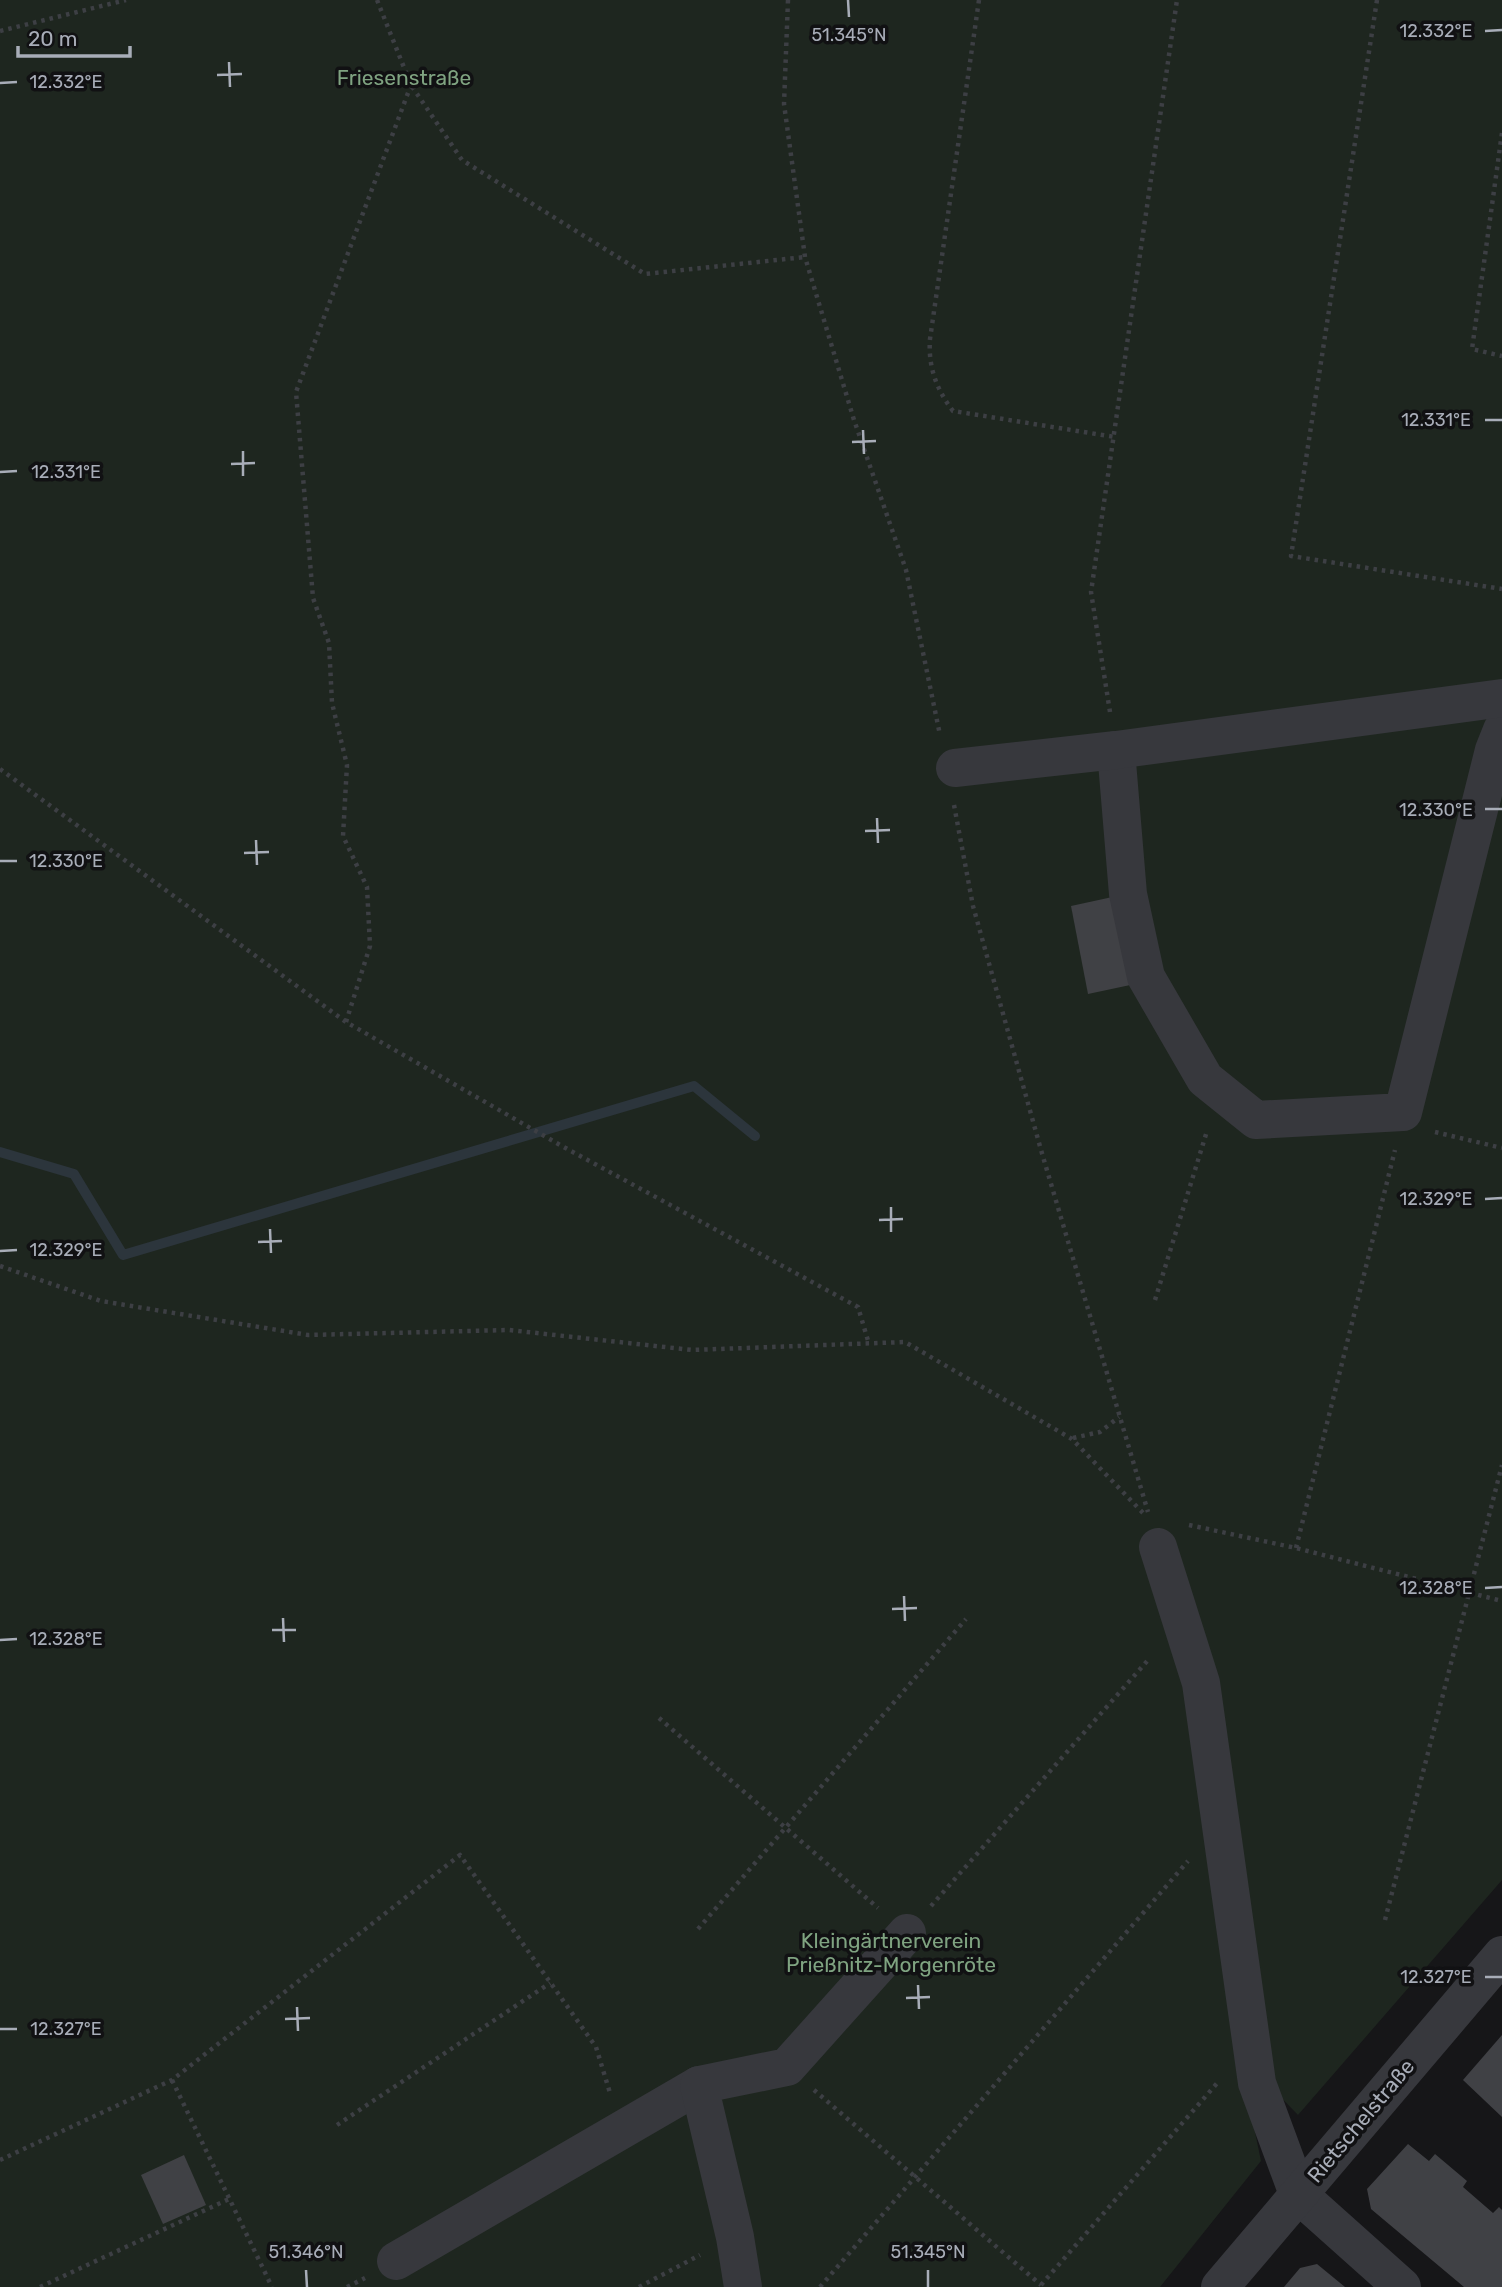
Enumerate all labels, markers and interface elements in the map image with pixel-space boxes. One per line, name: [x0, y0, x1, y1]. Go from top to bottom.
scale bar: [18, 14, 130, 58]
text: 12.332°E: [1400, 20, 1472, 42]
text: 51.345°N: [812, 24, 886, 46]
text: 20 m: [28, 26, 77, 51]
park label: Friesenstraße: [337, 65, 471, 90]
text: 12.332°E: [30, 71, 102, 93]
text: 12.331°E: [1401, 409, 1471, 431]
text: 12.331°E: [31, 461, 101, 483]
text: 12.330°E: [1399, 799, 1473, 821]
text: 12.330°E: [29, 850, 103, 872]
text: 12.329°E: [1400, 1188, 1472, 1210]
text: 12.329°E: [30, 1239, 102, 1261]
text: 12.328°E: [1399, 1577, 1473, 1599]
text: 12.328°E: [29, 1628, 103, 1650]
park label: Kleingärtnerverein Prießnitz-Morgenröte: [786, 1928, 996, 1977]
text: 12.327°E: [1400, 1966, 1472, 1988]
text: 12.327°E: [30, 2018, 102, 2040]
street label: Rietschelstraße: [1302, 2054, 1419, 2187]
text: 51.346°N: [269, 2241, 344, 2263]
text: 51.345°N: [891, 2241, 965, 2263]

